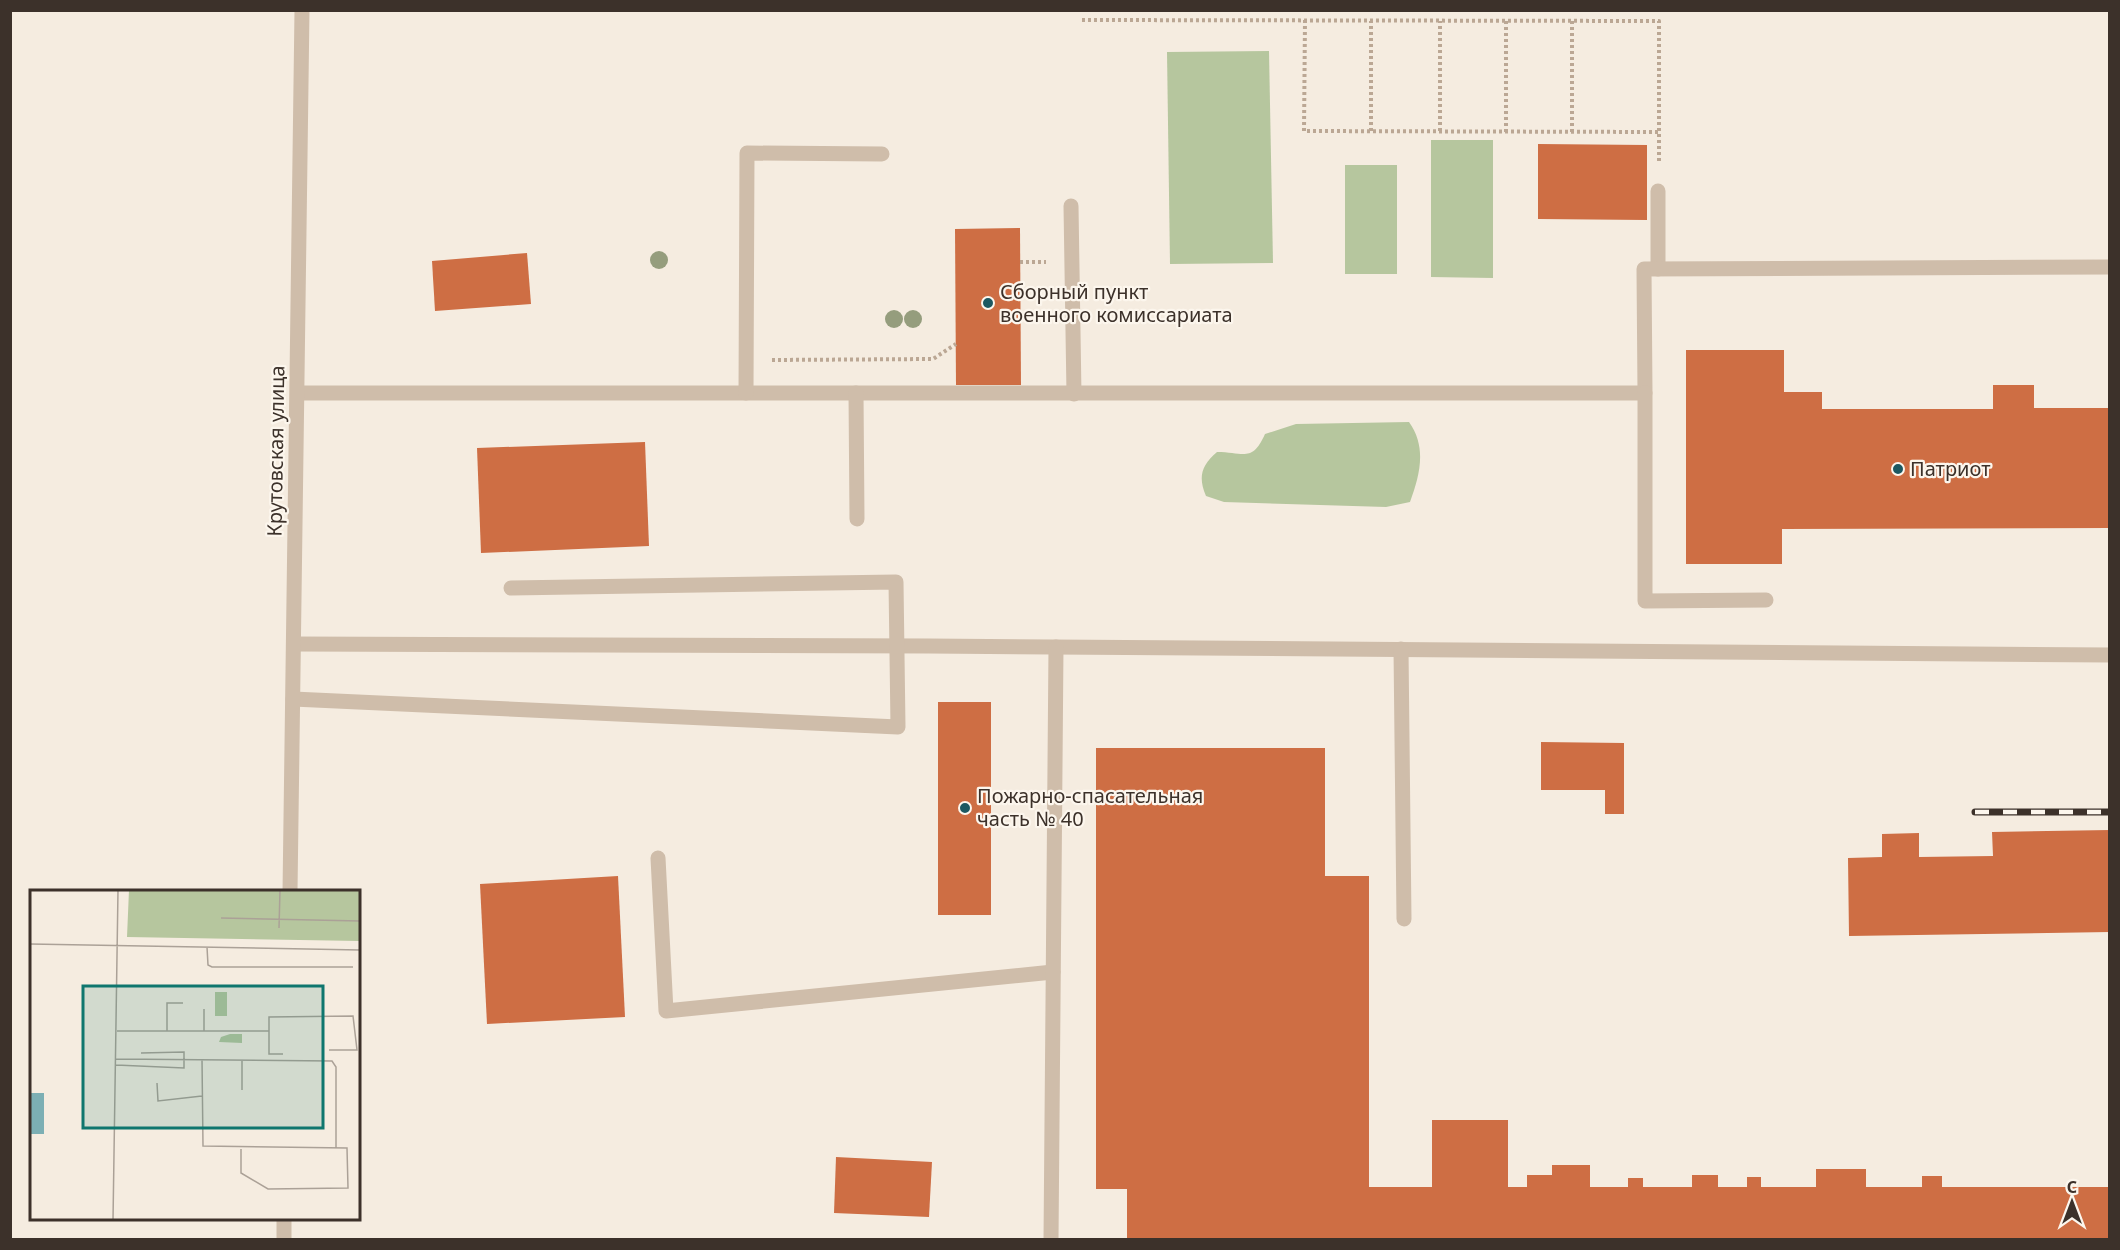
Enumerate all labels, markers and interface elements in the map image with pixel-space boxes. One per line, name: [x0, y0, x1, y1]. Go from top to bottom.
place label: Сборный пункт военного комиссариата: [1000, 278, 1233, 328]
marker: Сборный пункт военного комиссариата: [981, 296, 995, 310]
street label: Крутовская улица: [261, 365, 290, 537]
place label: Патриот: [1910, 455, 1990, 482]
marker: Патриот: [1891, 462, 1905, 476]
place label: Пожарно-спасательная часть № 40: [977, 782, 1203, 832]
marker: Пожарно-спасательная часть № 40: [958, 801, 972, 815]
inset map: [30, 890, 360, 1220]
north arrow: [2042, 1172, 2102, 1232]
text: С: [2067, 1176, 2077, 1198]

